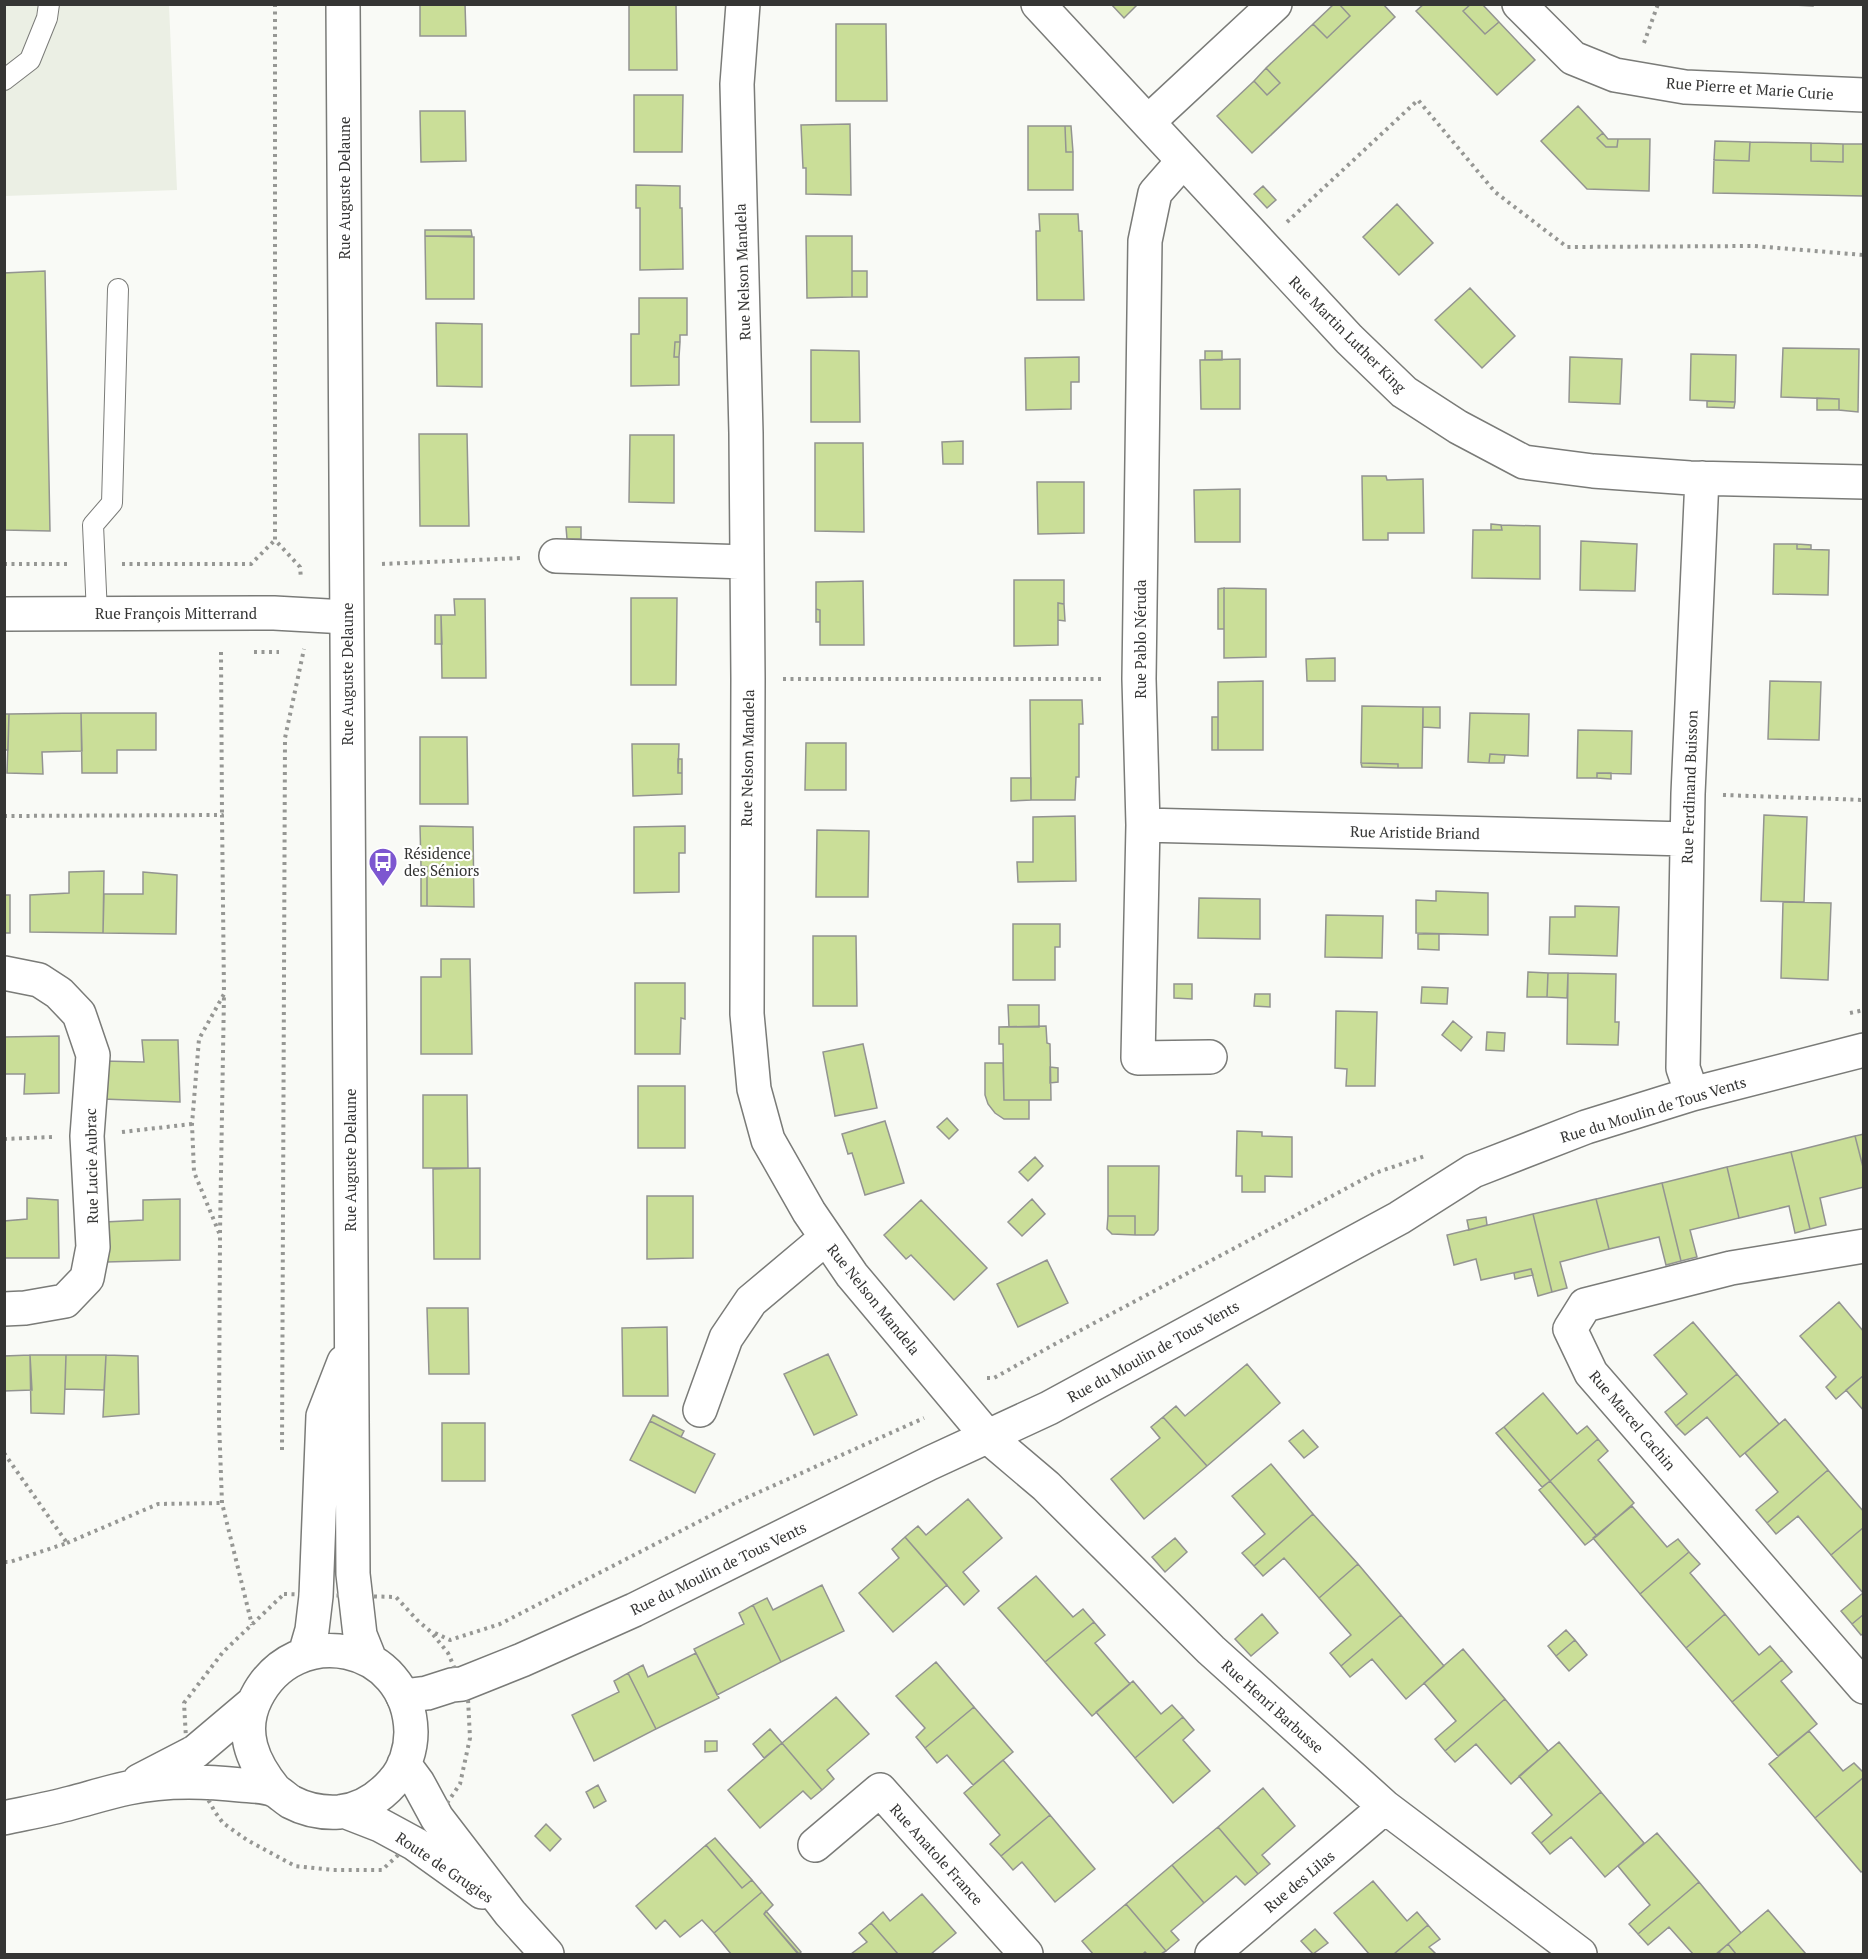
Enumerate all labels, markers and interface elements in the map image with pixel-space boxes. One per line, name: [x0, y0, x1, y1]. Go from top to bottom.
street label: Rue Pierre et Marie Curie: [1666, 72, 1834, 104]
street label: Rue Auguste Delaune: [334, 117, 354, 260]
street label: Rue Nelson Mandela: [730, 203, 754, 341]
street label: Rue Martin Luther King: [1285, 271, 1412, 398]
street label: Rue Pablo Néruda: [1130, 579, 1150, 699]
street label: Rue François Mitterrand: [95, 603, 257, 623]
street label: Rue Auguste Delaune: [337, 603, 357, 746]
street label: Rue Nelson Mandela: [736, 689, 758, 827]
street label: Rue Ferdinand Buisson: [1676, 710, 1702, 864]
street label: Rue Aristide Briand: [1350, 821, 1480, 843]
place label: Résidence des Séniors: [404, 843, 480, 880]
bus stop icon: Résidence des Séniors: [367, 846, 399, 888]
street label: Rue du Moulin de Tous Vents: [1558, 1071, 1748, 1147]
street label: Rue Auguste Delaune: [340, 1089, 360, 1232]
street label: Rue Lucie Aubrac: [80, 1108, 102, 1224]
street label: Rue Nelson Mandela: [823, 1239, 925, 1359]
street label: Rue du Moulin de Tous Vents: [1064, 1295, 1242, 1407]
street label: Rue Marcel Cachin: [1585, 1366, 1681, 1474]
street label: Rue du Moulin de Tous Vents: [627, 1517, 809, 1619]
street label: Rue Henri Barbusse: [1218, 1655, 1328, 1757]
street label: Rue Anatole France: [886, 1799, 988, 1909]
street label: Route de Grugies: [392, 1827, 498, 1907]
street label: Rue des Lilas: [1259, 1845, 1339, 1917]

